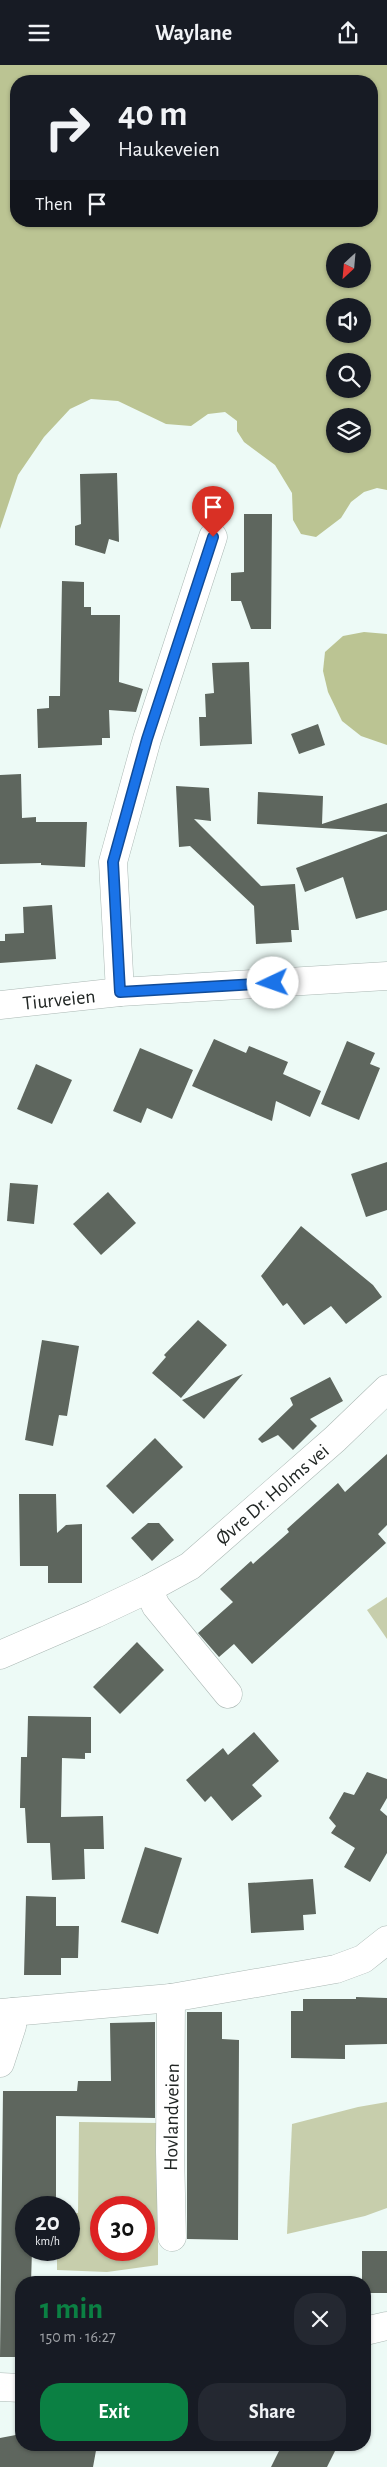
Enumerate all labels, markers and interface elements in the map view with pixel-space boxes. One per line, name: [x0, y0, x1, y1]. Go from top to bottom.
icon: menu: [25, 19, 53, 47]
icon: share: [334, 19, 362, 47]
text: Waylane: [155, 22, 232, 44]
icon: right: [35, 95, 100, 160]
text: 40 m: [118, 97, 187, 132]
text: Haukeveien: [118, 138, 220, 160]
icon: arrive: [83, 190, 111, 218]
text: Then: [35, 195, 73, 214]
north arrow: [326, 243, 371, 287]
map controls: [326, 243, 371, 453]
button: sound: [326, 298, 371, 343]
button: search: [326, 353, 371, 398]
button: layers: [326, 408, 371, 453]
pin: [192, 486, 234, 537]
icon: arrive: [199, 493, 227, 521]
position arrow: [246, 956, 298, 1008]
street label: Tiurveien: [22, 986, 97, 1014]
street label: Øvre Dr. Holms vei: [212, 1440, 333, 1549]
street label: Hovlandveien: [161, 2063, 183, 2171]
speed limit sign: 30: [90, 2196, 155, 2261]
text: 20: [35, 2210, 60, 2235]
text: km/h: [35, 2235, 60, 2247]
button: close: [294, 2293, 346, 2345]
text: 1 min: [40, 2294, 103, 2324]
text: 150 m · 16:27: [40, 2329, 116, 2345]
button: Exit: [40, 2383, 188, 2441]
button: Share: [198, 2383, 346, 2441]

